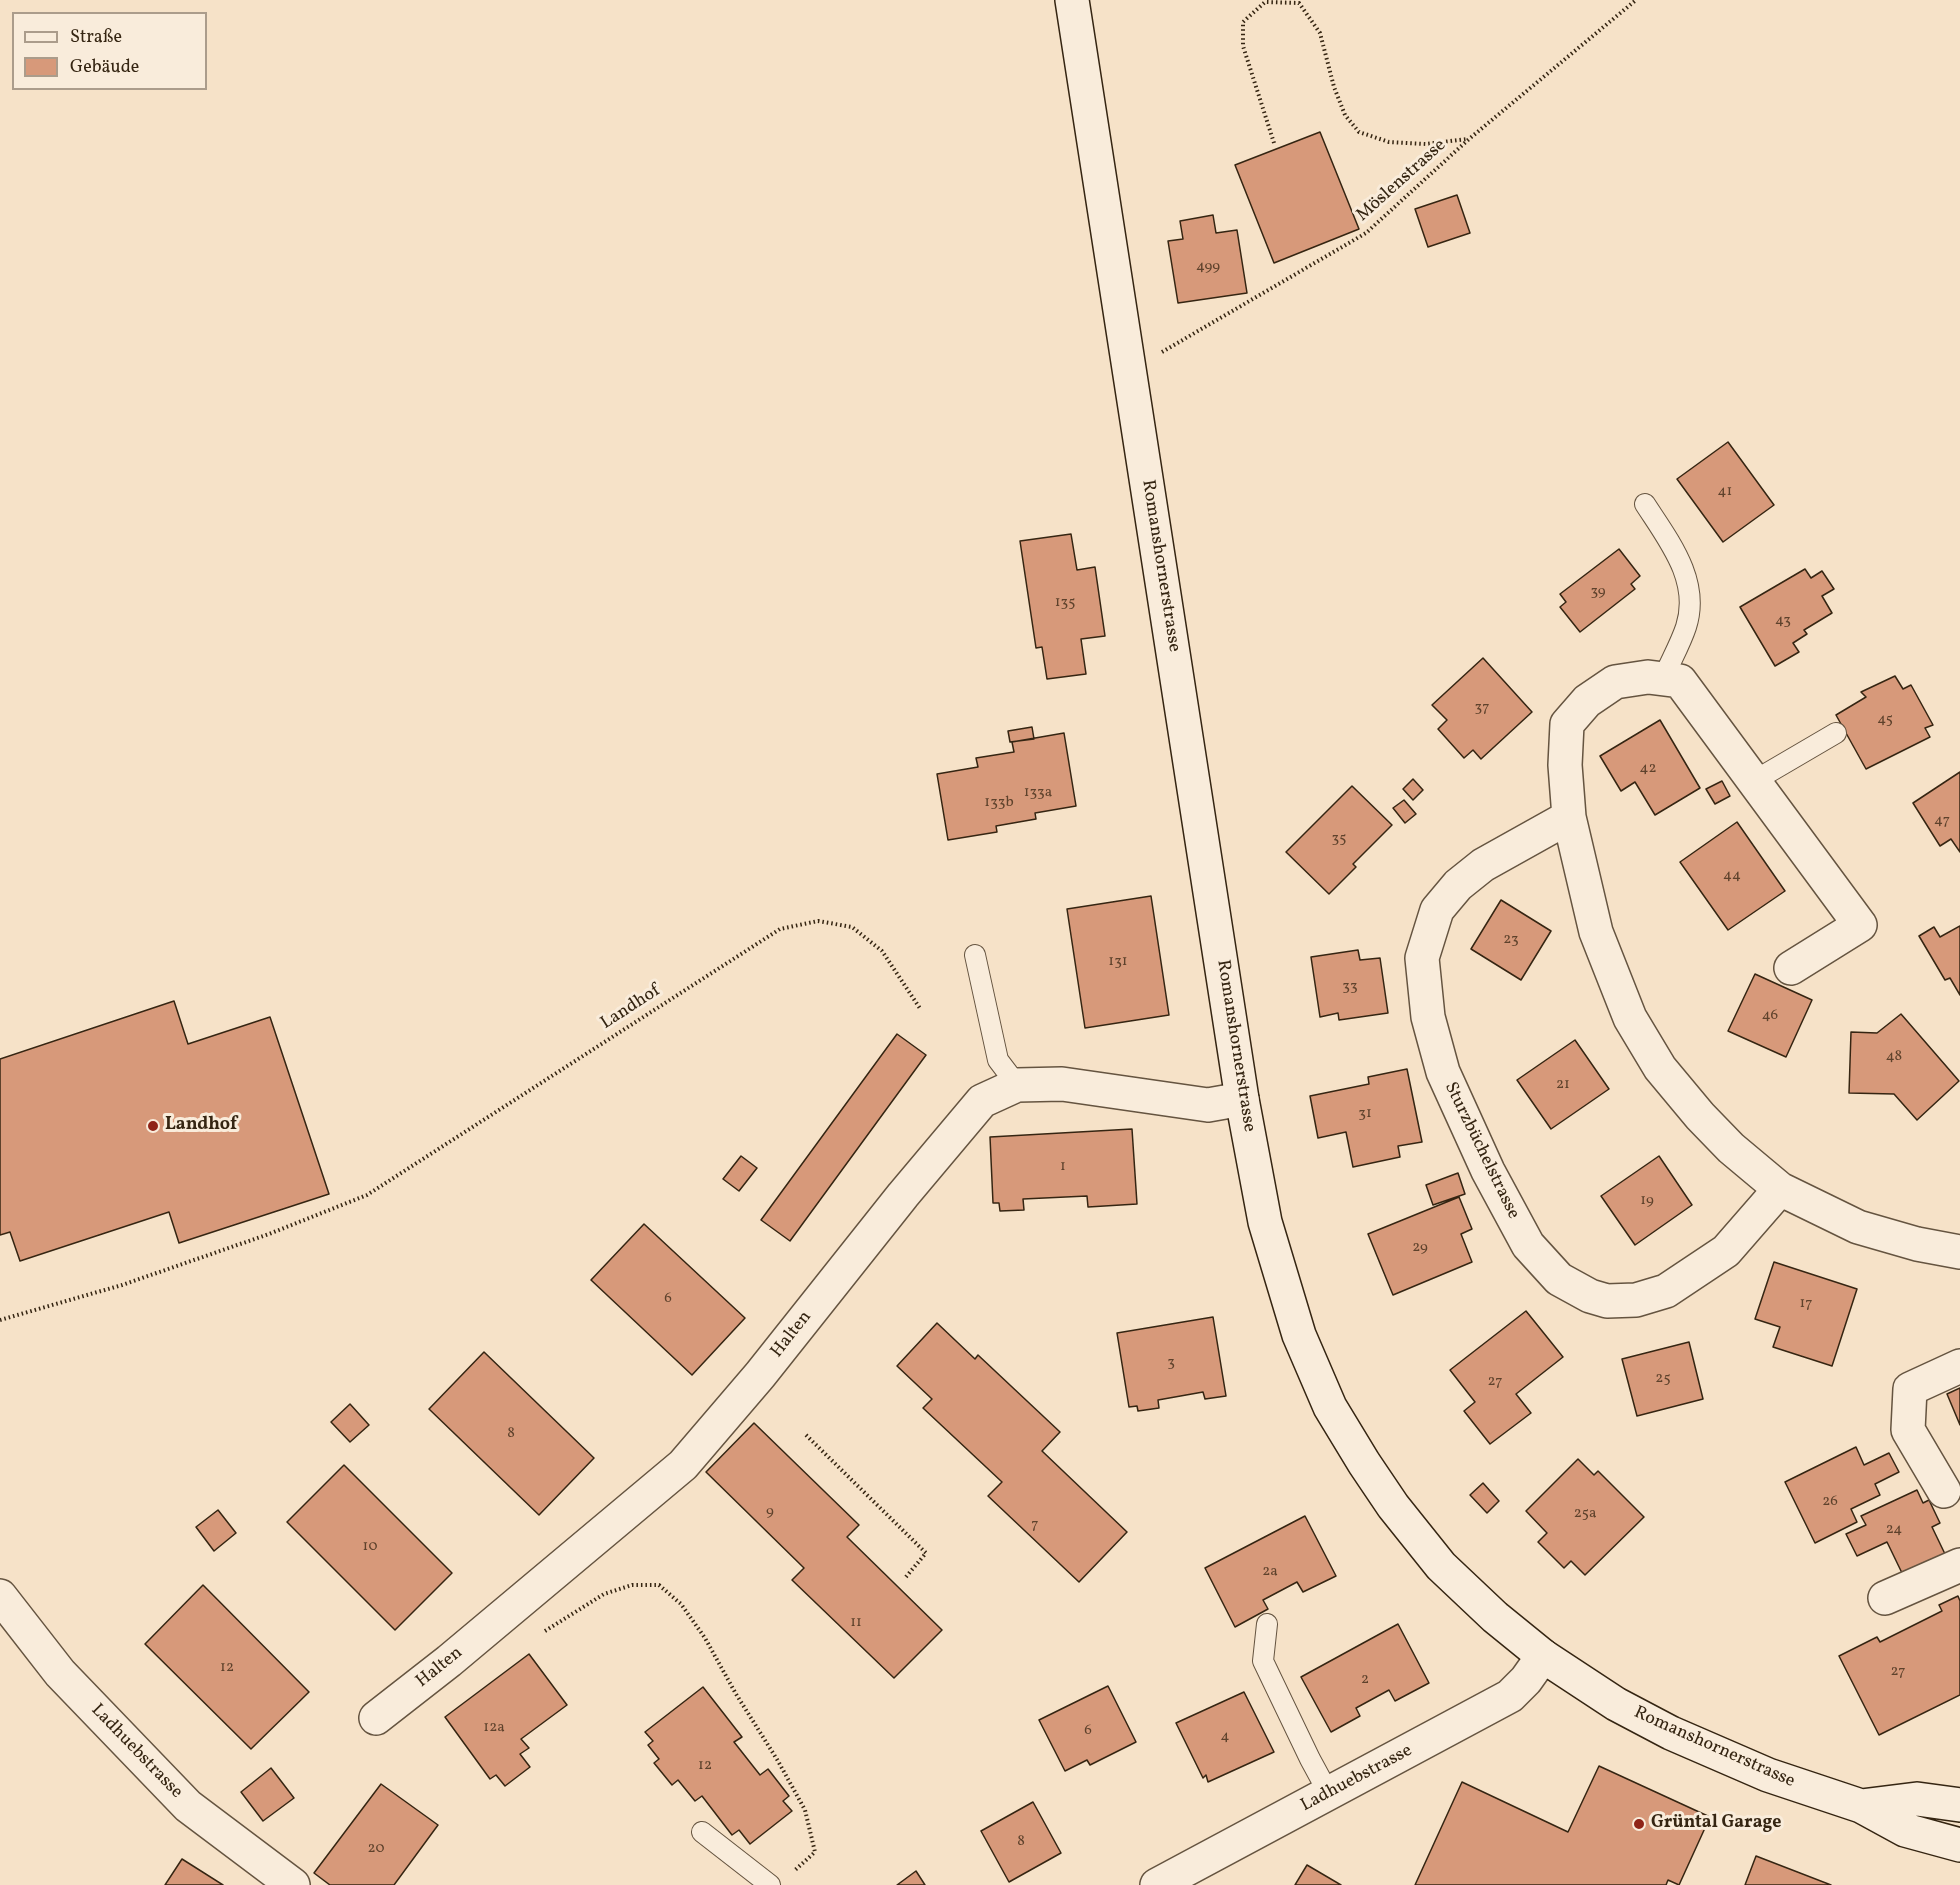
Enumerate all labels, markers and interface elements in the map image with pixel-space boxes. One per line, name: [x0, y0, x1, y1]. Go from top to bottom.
legend: [12, 12, 207, 90]
text: Straße: [70, 25, 122, 50]
text: Gebäude: [70, 55, 139, 80]
street label: Möslenstrasse: [1353, 135, 1451, 227]
house number: 499: [1196, 258, 1220, 276]
street label: Romanshornerstrasse: [1136, 478, 1184, 654]
house number: 41: [1718, 483, 1732, 501]
house number: 39: [1590, 583, 1606, 601]
house number: 135: [1055, 594, 1075, 612]
house number: 43: [1775, 612, 1791, 630]
house number: 37: [1475, 699, 1489, 717]
house number: 45: [1877, 711, 1893, 729]
house number: 42: [1639, 760, 1657, 778]
house number: 133a: [1024, 784, 1052, 802]
house number: 133b: [984, 794, 1014, 812]
house number: 47: [1934, 812, 1950, 830]
house number: 35: [1332, 830, 1346, 848]
house number: 44: [1723, 867, 1741, 885]
house number: 23: [1503, 931, 1519, 949]
house number: 131: [1108, 953, 1128, 971]
street label: Romanshornerstrasse: [1211, 958, 1259, 1134]
house number: 33: [1342, 978, 1358, 996]
street label: Landhof: [597, 981, 665, 1035]
house number: 46: [1762, 1007, 1778, 1025]
house number: 48: [1886, 1048, 1902, 1066]
house number: 21: [1556, 1076, 1570, 1094]
street label: Sturzbüchelstrasse: [1438, 1079, 1524, 1223]
house number: 31: [1358, 1105, 1372, 1123]
place label: Landhof: [165, 1115, 237, 1137]
marker: Landhof: [146, 1119, 160, 1133]
house number: 1: [1060, 1158, 1066, 1176]
house number: 19: [1640, 1192, 1654, 1210]
house number: 29: [1412, 1239, 1428, 1257]
house number: 6: [664, 1290, 672, 1308]
house number: 17: [1799, 1295, 1813, 1313]
street label: Halten: [767, 1307, 817, 1363]
house number: 3: [1167, 1354, 1175, 1372]
house number: 25: [1655, 1370, 1671, 1388]
house number: 27: [1488, 1373, 1502, 1391]
house number: 8: [507, 1425, 515, 1443]
house number: 26: [1822, 1493, 1838, 1511]
house number: 9: [766, 1503, 774, 1521]
house number: 25a: [1574, 1505, 1596, 1523]
house number: 7: [1031, 1516, 1039, 1534]
house number: 24: [1886, 1521, 1902, 1539]
house number: 10: [363, 1538, 377, 1556]
house number: 2a: [1262, 1563, 1278, 1581]
house number: 11: [850, 1614, 862, 1632]
street label: Halten: [412, 1643, 468, 1693]
house number: 12: [220, 1659, 234, 1677]
house number: 27: [1891, 1663, 1905, 1681]
house number: 2: [1361, 1671, 1369, 1689]
street label: Ladhuebstrasse: [86, 1700, 186, 1804]
street label: Romanshornerstrasse: [1630, 1703, 1798, 1793]
house number: 12a: [483, 1719, 505, 1737]
house number: 6: [1084, 1722, 1092, 1740]
house number: 4: [1221, 1728, 1229, 1746]
street label: Ladhuebstrasse: [1298, 1741, 1416, 1817]
house number: 12: [698, 1757, 712, 1775]
place label: Grüntal Garage: [1651, 1813, 1782, 1835]
marker: Grüntal Garage: [1632, 1817, 1646, 1831]
house number: 8: [1017, 1833, 1025, 1851]
house number: 20: [368, 1840, 384, 1858]

